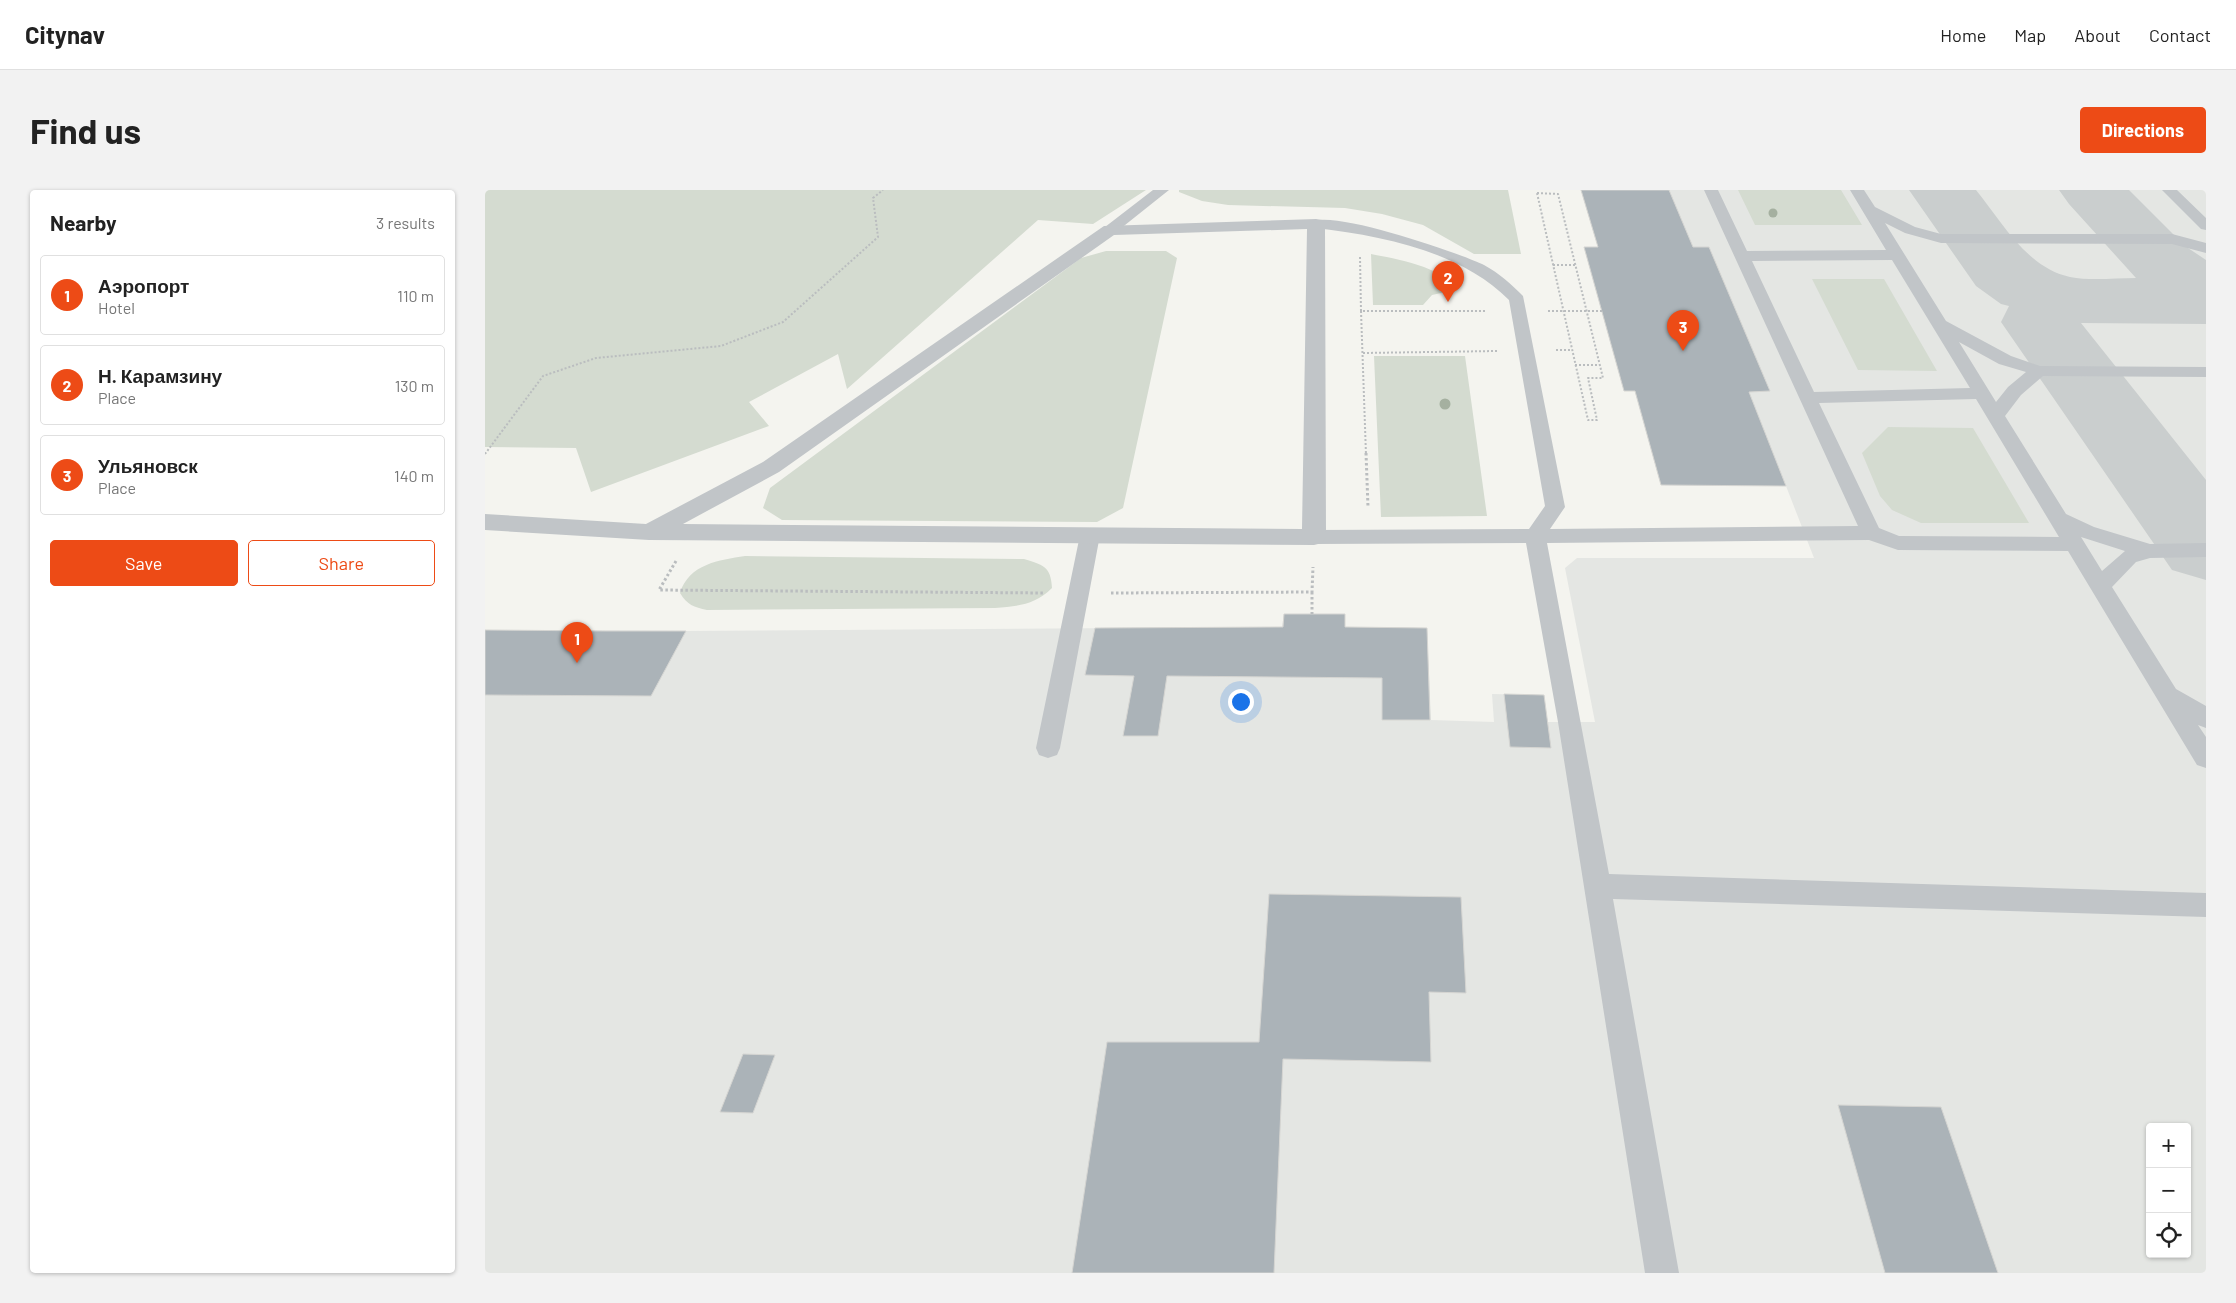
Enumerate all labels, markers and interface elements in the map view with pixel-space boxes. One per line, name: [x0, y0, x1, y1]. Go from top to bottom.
text: Citynav: [25, 20, 105, 49]
text: Home: [1940, 24, 1986, 46]
text: Map: [2014, 24, 2046, 46]
text: About: [2074, 24, 2121, 46]
text: Contact: [2149, 24, 2211, 46]
button: Directions: [2080, 107, 2206, 153]
text: Find us: [30, 109, 141, 151]
text: Nearby: [50, 210, 116, 235]
text: 3 results: [376, 213, 435, 232]
pin: 2: [1432, 261, 1464, 302]
text: Аэропорт: [98, 274, 189, 297]
text: 1: [64, 286, 70, 305]
text: 110 m: [397, 286, 434, 305]
text: Hotel: [98, 298, 135, 317]
pin: 3: [1667, 310, 1699, 351]
text: Н. Карамзину: [98, 364, 222, 387]
text: 2: [63, 376, 71, 395]
text: 130 m: [395, 376, 434, 395]
text: Place: [98, 388, 136, 407]
text: Ульяновск: [98, 454, 198, 477]
text: 3: [63, 466, 71, 485]
text: 140 m: [394, 466, 434, 485]
text: Place: [98, 478, 136, 497]
button: Save: [50, 540, 238, 586]
button: Share: [248, 540, 435, 586]
pin: 1: [561, 622, 593, 663]
your location: [1228, 689, 1254, 715]
map controls: [2146, 1123, 2191, 1258]
button: +: [2146, 1123, 2191, 1168]
button: −: [2146, 1168, 2191, 1213]
button: locate: [2146, 1213, 2191, 1258]

